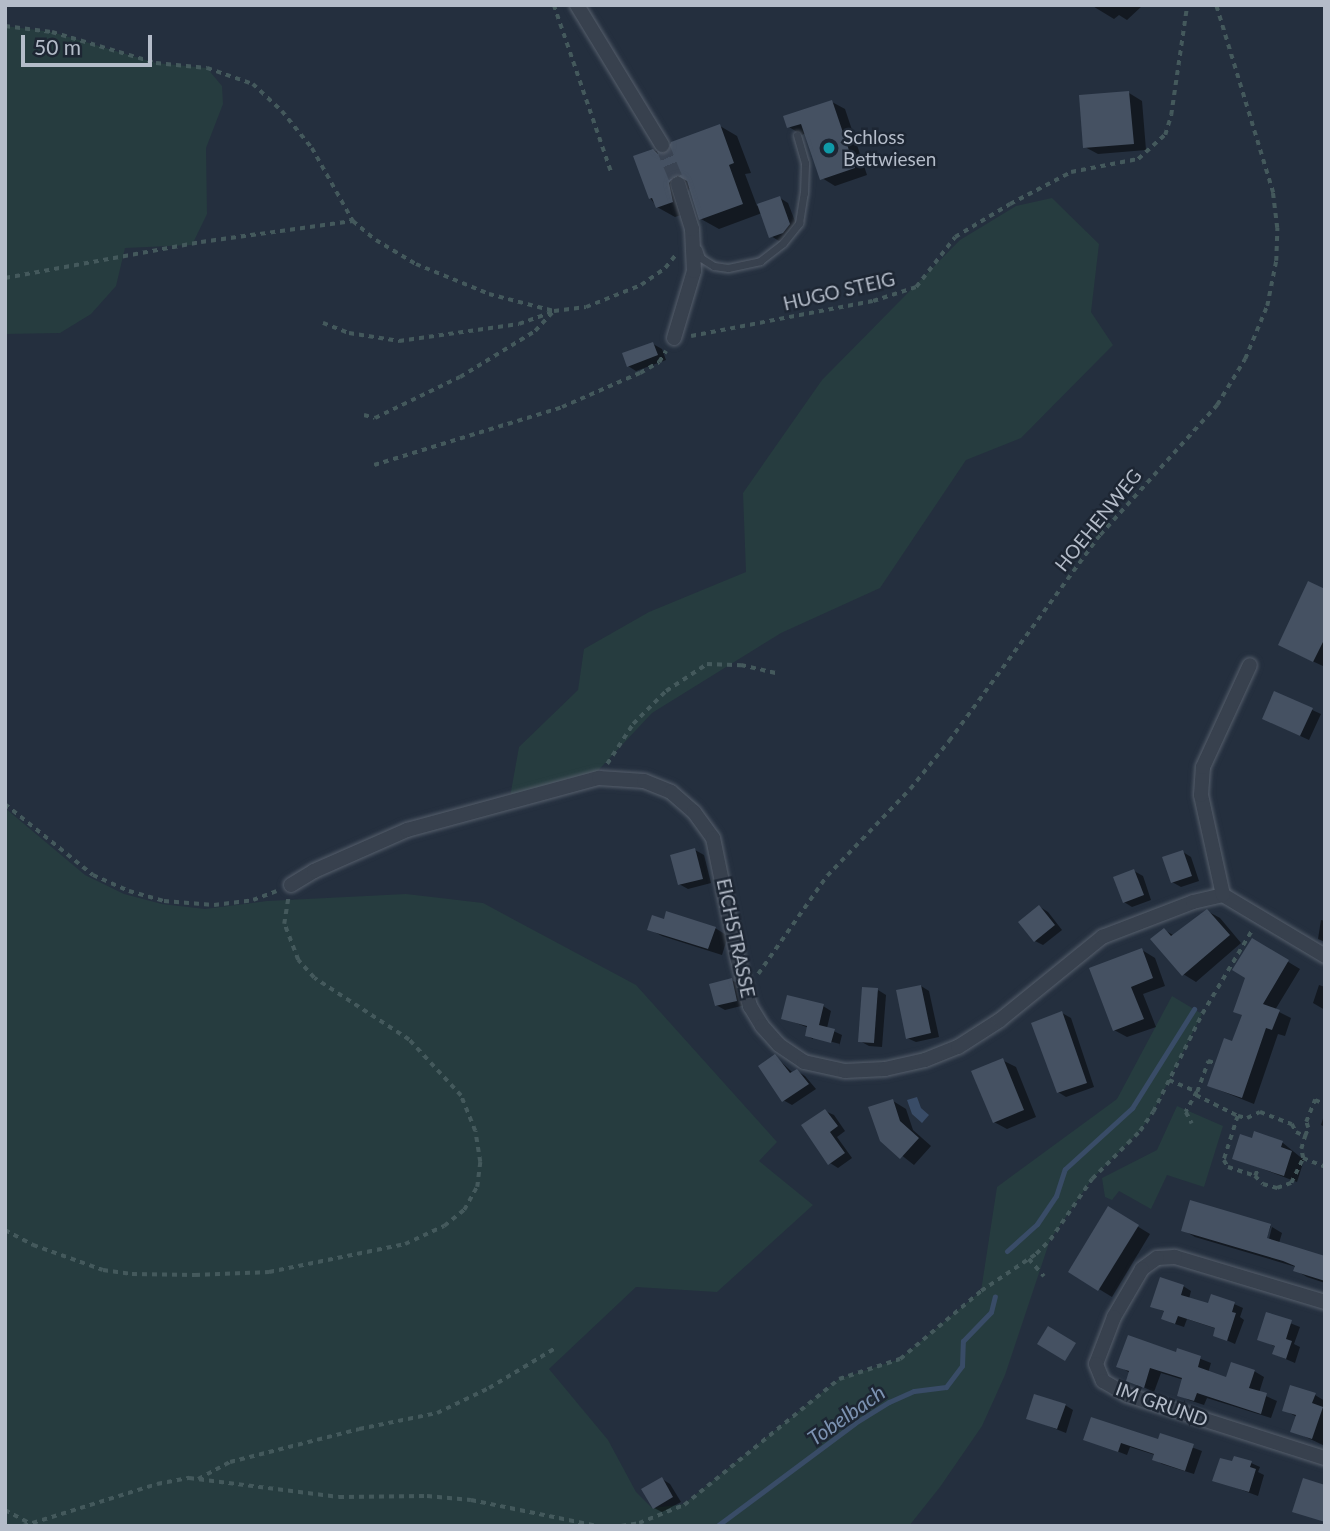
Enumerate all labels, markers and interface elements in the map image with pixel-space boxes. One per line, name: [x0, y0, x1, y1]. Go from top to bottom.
scale bar: [24, 21, 156, 65]
text: 50 m: [34, 34, 81, 59]
place label: Schloss Bettwiesen: [843, 126, 936, 170]
marker: Schloss Bettwiesen: [821, 140, 837, 156]
street label: HUGO STEIG: [781, 267, 897, 315]
street label: HOEHENWEG: [1050, 464, 1146, 576]
street label: EICHSTRASSE: [712, 876, 760, 1000]
street label: IM GRUND: [1113, 1377, 1211, 1431]
water label: Tobelbach: [803, 1379, 889, 1451]

